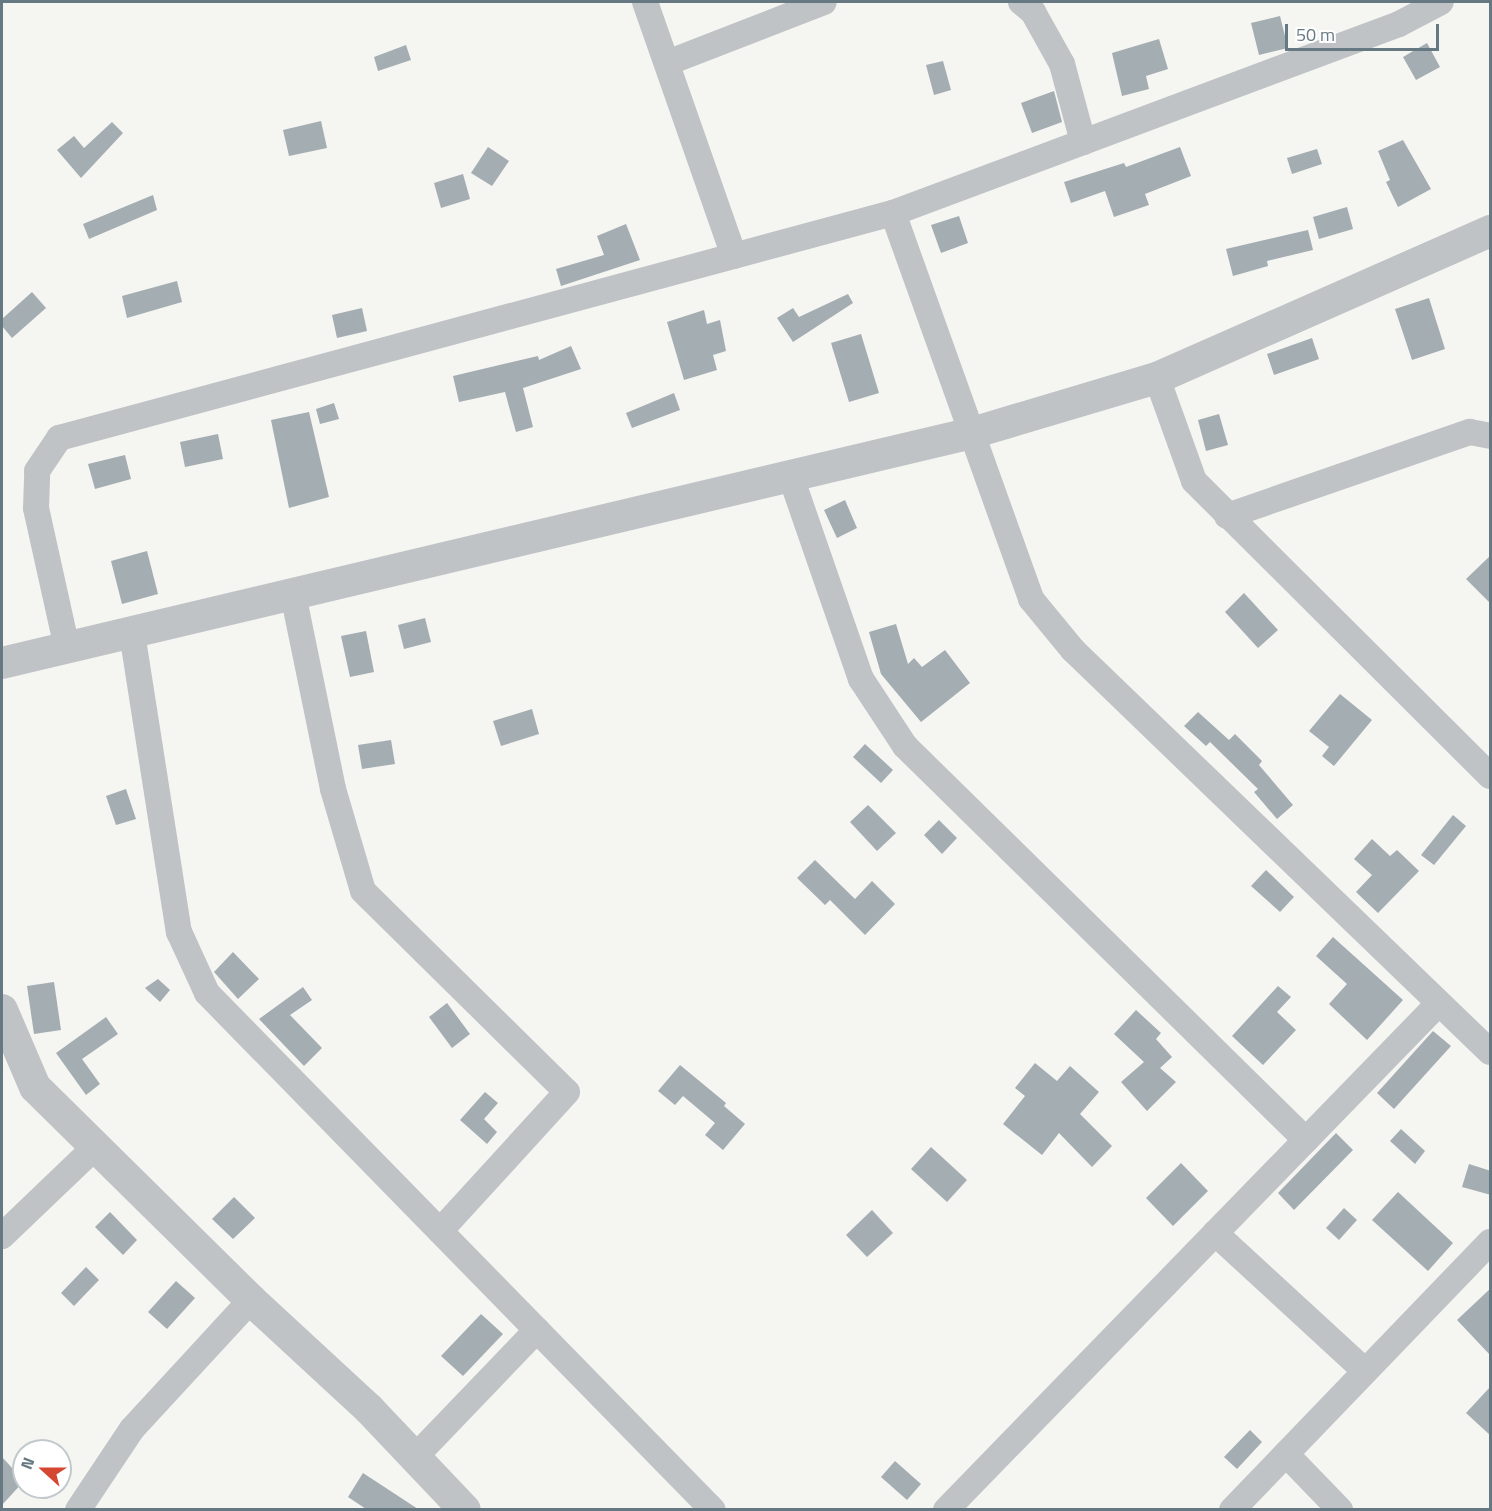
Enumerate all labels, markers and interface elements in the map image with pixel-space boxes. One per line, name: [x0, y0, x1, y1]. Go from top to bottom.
scale bar: [1288, 12, 1442, 50]
text: 50 m: [1296, 21, 1335, 48]
north arrow: [12, 1439, 72, 1499]
text: N: [14, 1454, 40, 1473]

